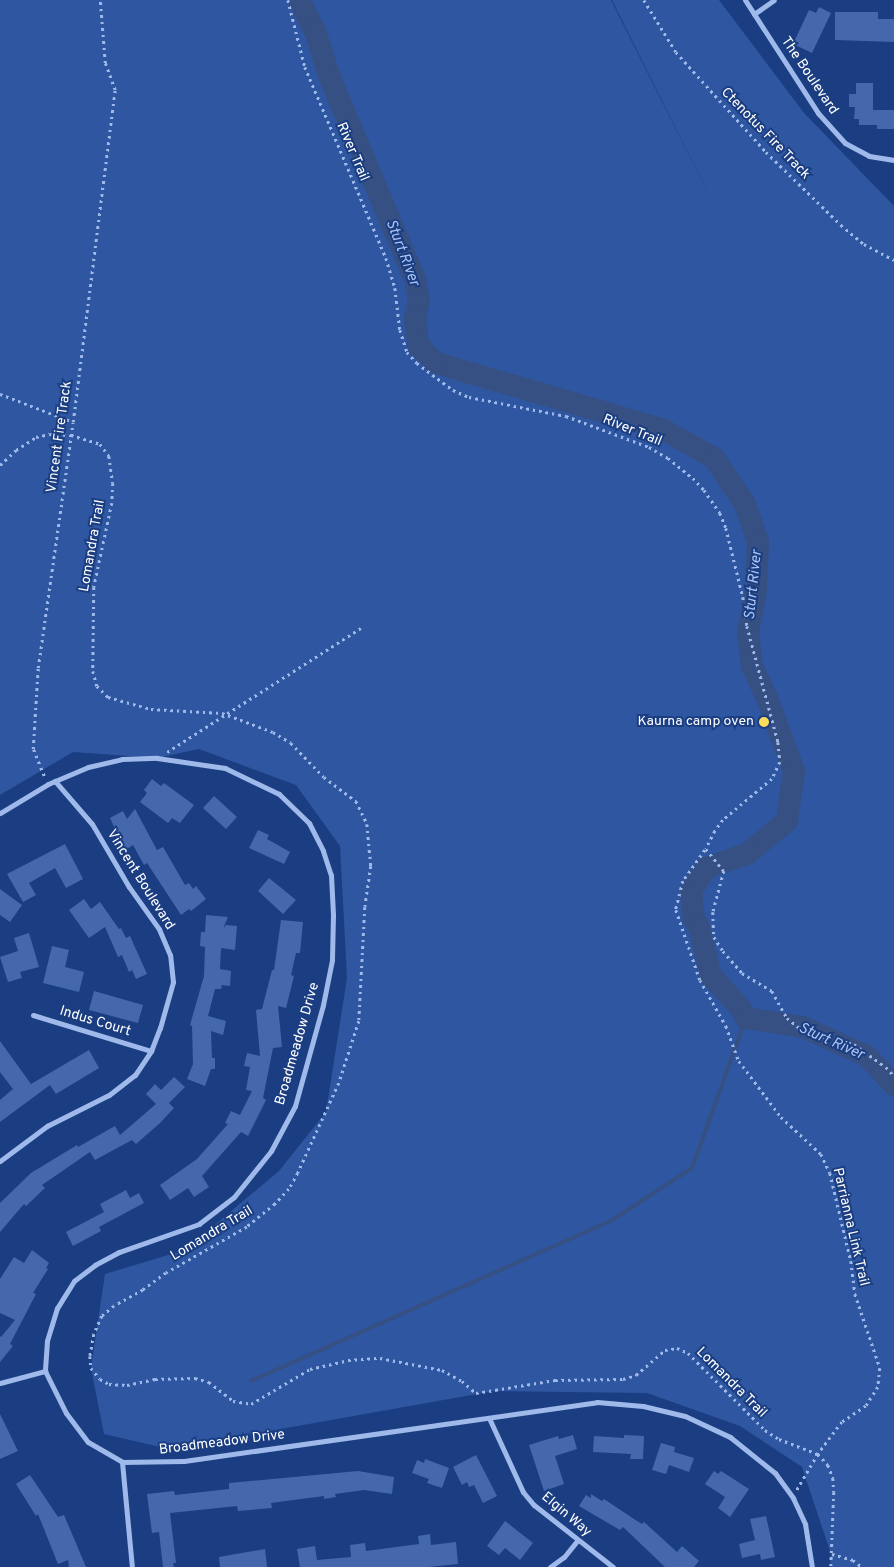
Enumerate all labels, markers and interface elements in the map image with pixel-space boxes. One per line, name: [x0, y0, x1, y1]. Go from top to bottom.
street label: The Boulevard: [777, 34, 841, 118]
street label: Ctenotus Fire Track: [717, 84, 813, 184]
street label: River Trail: [332, 120, 372, 184]
water label: Sturt River: [381, 217, 423, 289]
street label: Vincent Fire Track: [44, 380, 76, 494]
street label: River Trail: [600, 411, 664, 451]
street label: Lomandra Trail: [77, 498, 109, 594]
water label: Sturt River: [741, 549, 767, 621]
place label: Kaurna camp oven: [638, 714, 754, 730]
marker: Kaurna camp oven: [758, 716, 770, 728]
street label: Vincent Boulevard: [102, 827, 178, 933]
street label: Broadmeadow Drive: [272, 981, 324, 1107]
street label: Indus Court: [57, 1003, 133, 1041]
water label: Sturt River: [795, 1020, 867, 1064]
street label: Parrianna Link Trail: [828, 1166, 872, 1288]
street label: Lomandra Trail: [168, 1203, 256, 1265]
street label: Lomandra Trail: [692, 1344, 770, 1422]
street label: Broadmeadow Drive: [158, 1427, 286, 1459]
street label: Elgin Way: [537, 1489, 595, 1541]

